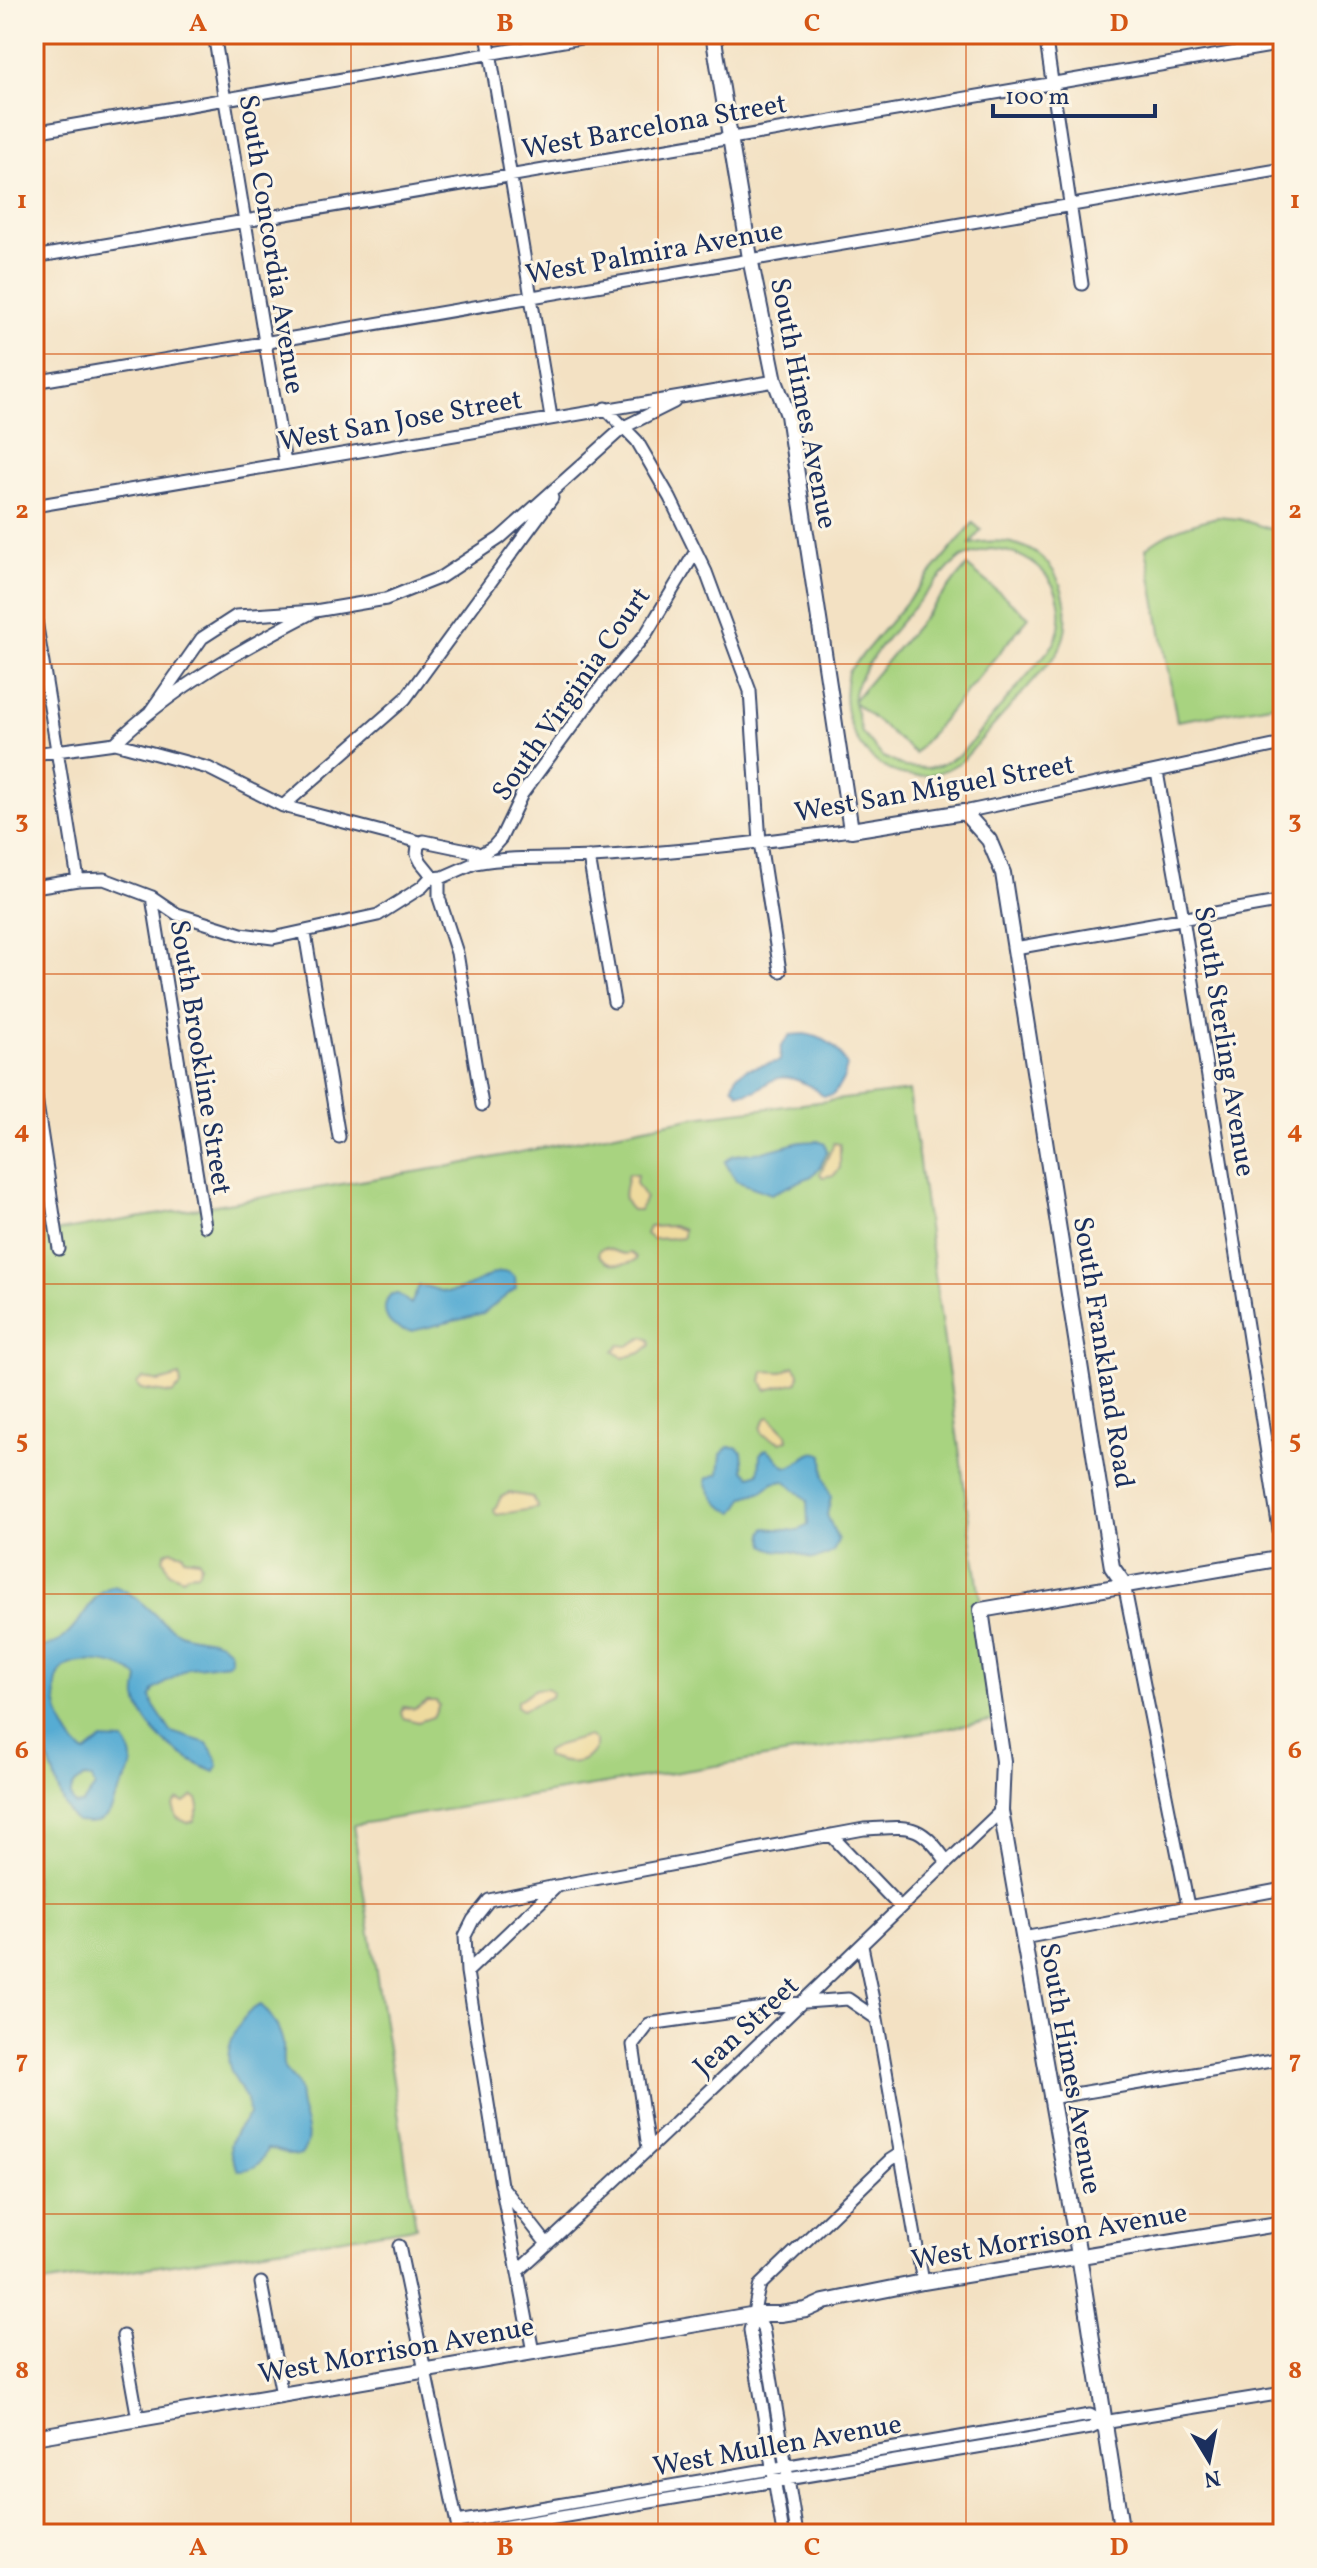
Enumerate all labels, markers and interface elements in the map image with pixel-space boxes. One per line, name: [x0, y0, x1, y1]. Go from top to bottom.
text: A: [189, 6, 208, 42]
text: B: [496, 6, 514, 42]
text: C: [804, 6, 820, 42]
text: D: [1109, 6, 1129, 42]
scale bar: [993, 68, 1155, 118]
text: 100 m: [1005, 81, 1070, 115]
street label: West Barcelona Street: [519, 85, 790, 170]
street label: South Concordia Avenue: [228, 92, 313, 397]
text: 1: [17, 183, 27, 219]
text: 1: [1290, 183, 1300, 219]
street label: West Palmira Avenue: [522, 212, 786, 295]
street label: South Himes Avenue: [759, 275, 846, 532]
street label: West San Jose Street: [276, 381, 525, 462]
text: 2: [15, 493, 29, 529]
text: 2: [1288, 493, 1302, 529]
street label: South Virginia Court: [483, 579, 661, 809]
street label: West San Miguel Street: [791, 746, 1077, 833]
text: 3: [15, 803, 29, 839]
text: 3: [1288, 803, 1302, 839]
street label: South Sterling Avenue: [1183, 903, 1264, 1179]
street label: South Brookline Street: [159, 917, 241, 1198]
text: 4: [14, 1113, 30, 1149]
text: 4: [1287, 1113, 1303, 1149]
street label: South Frankland Road: [1062, 1214, 1143, 1491]
text: 5: [16, 1423, 28, 1459]
text: 5: [1289, 1423, 1301, 1459]
text: 6: [15, 1733, 29, 1769]
text: 6: [1288, 1733, 1302, 1769]
street label: South Himes Avenue: [1028, 1939, 1111, 2197]
street label: Jean Street: [685, 1968, 808, 2086]
text: 7: [16, 2043, 28, 2079]
text: 7: [1289, 2043, 1301, 2079]
street label: West Morrison Avenue: [908, 2194, 1191, 2281]
street label: West Morrison Avenue: [255, 2308, 538, 2395]
text: 8: [15, 2353, 29, 2389]
text: 8: [1288, 2353, 1302, 2389]
street label: West Mullen Avenue: [650, 2405, 905, 2488]
north arrow: [1169, 2420, 1249, 2500]
text: N: [1201, 2461, 1223, 2494]
text: A: [189, 2530, 208, 2566]
text: B: [496, 2530, 514, 2566]
text: C: [804, 2530, 820, 2566]
text: D: [1109, 2530, 1129, 2566]

